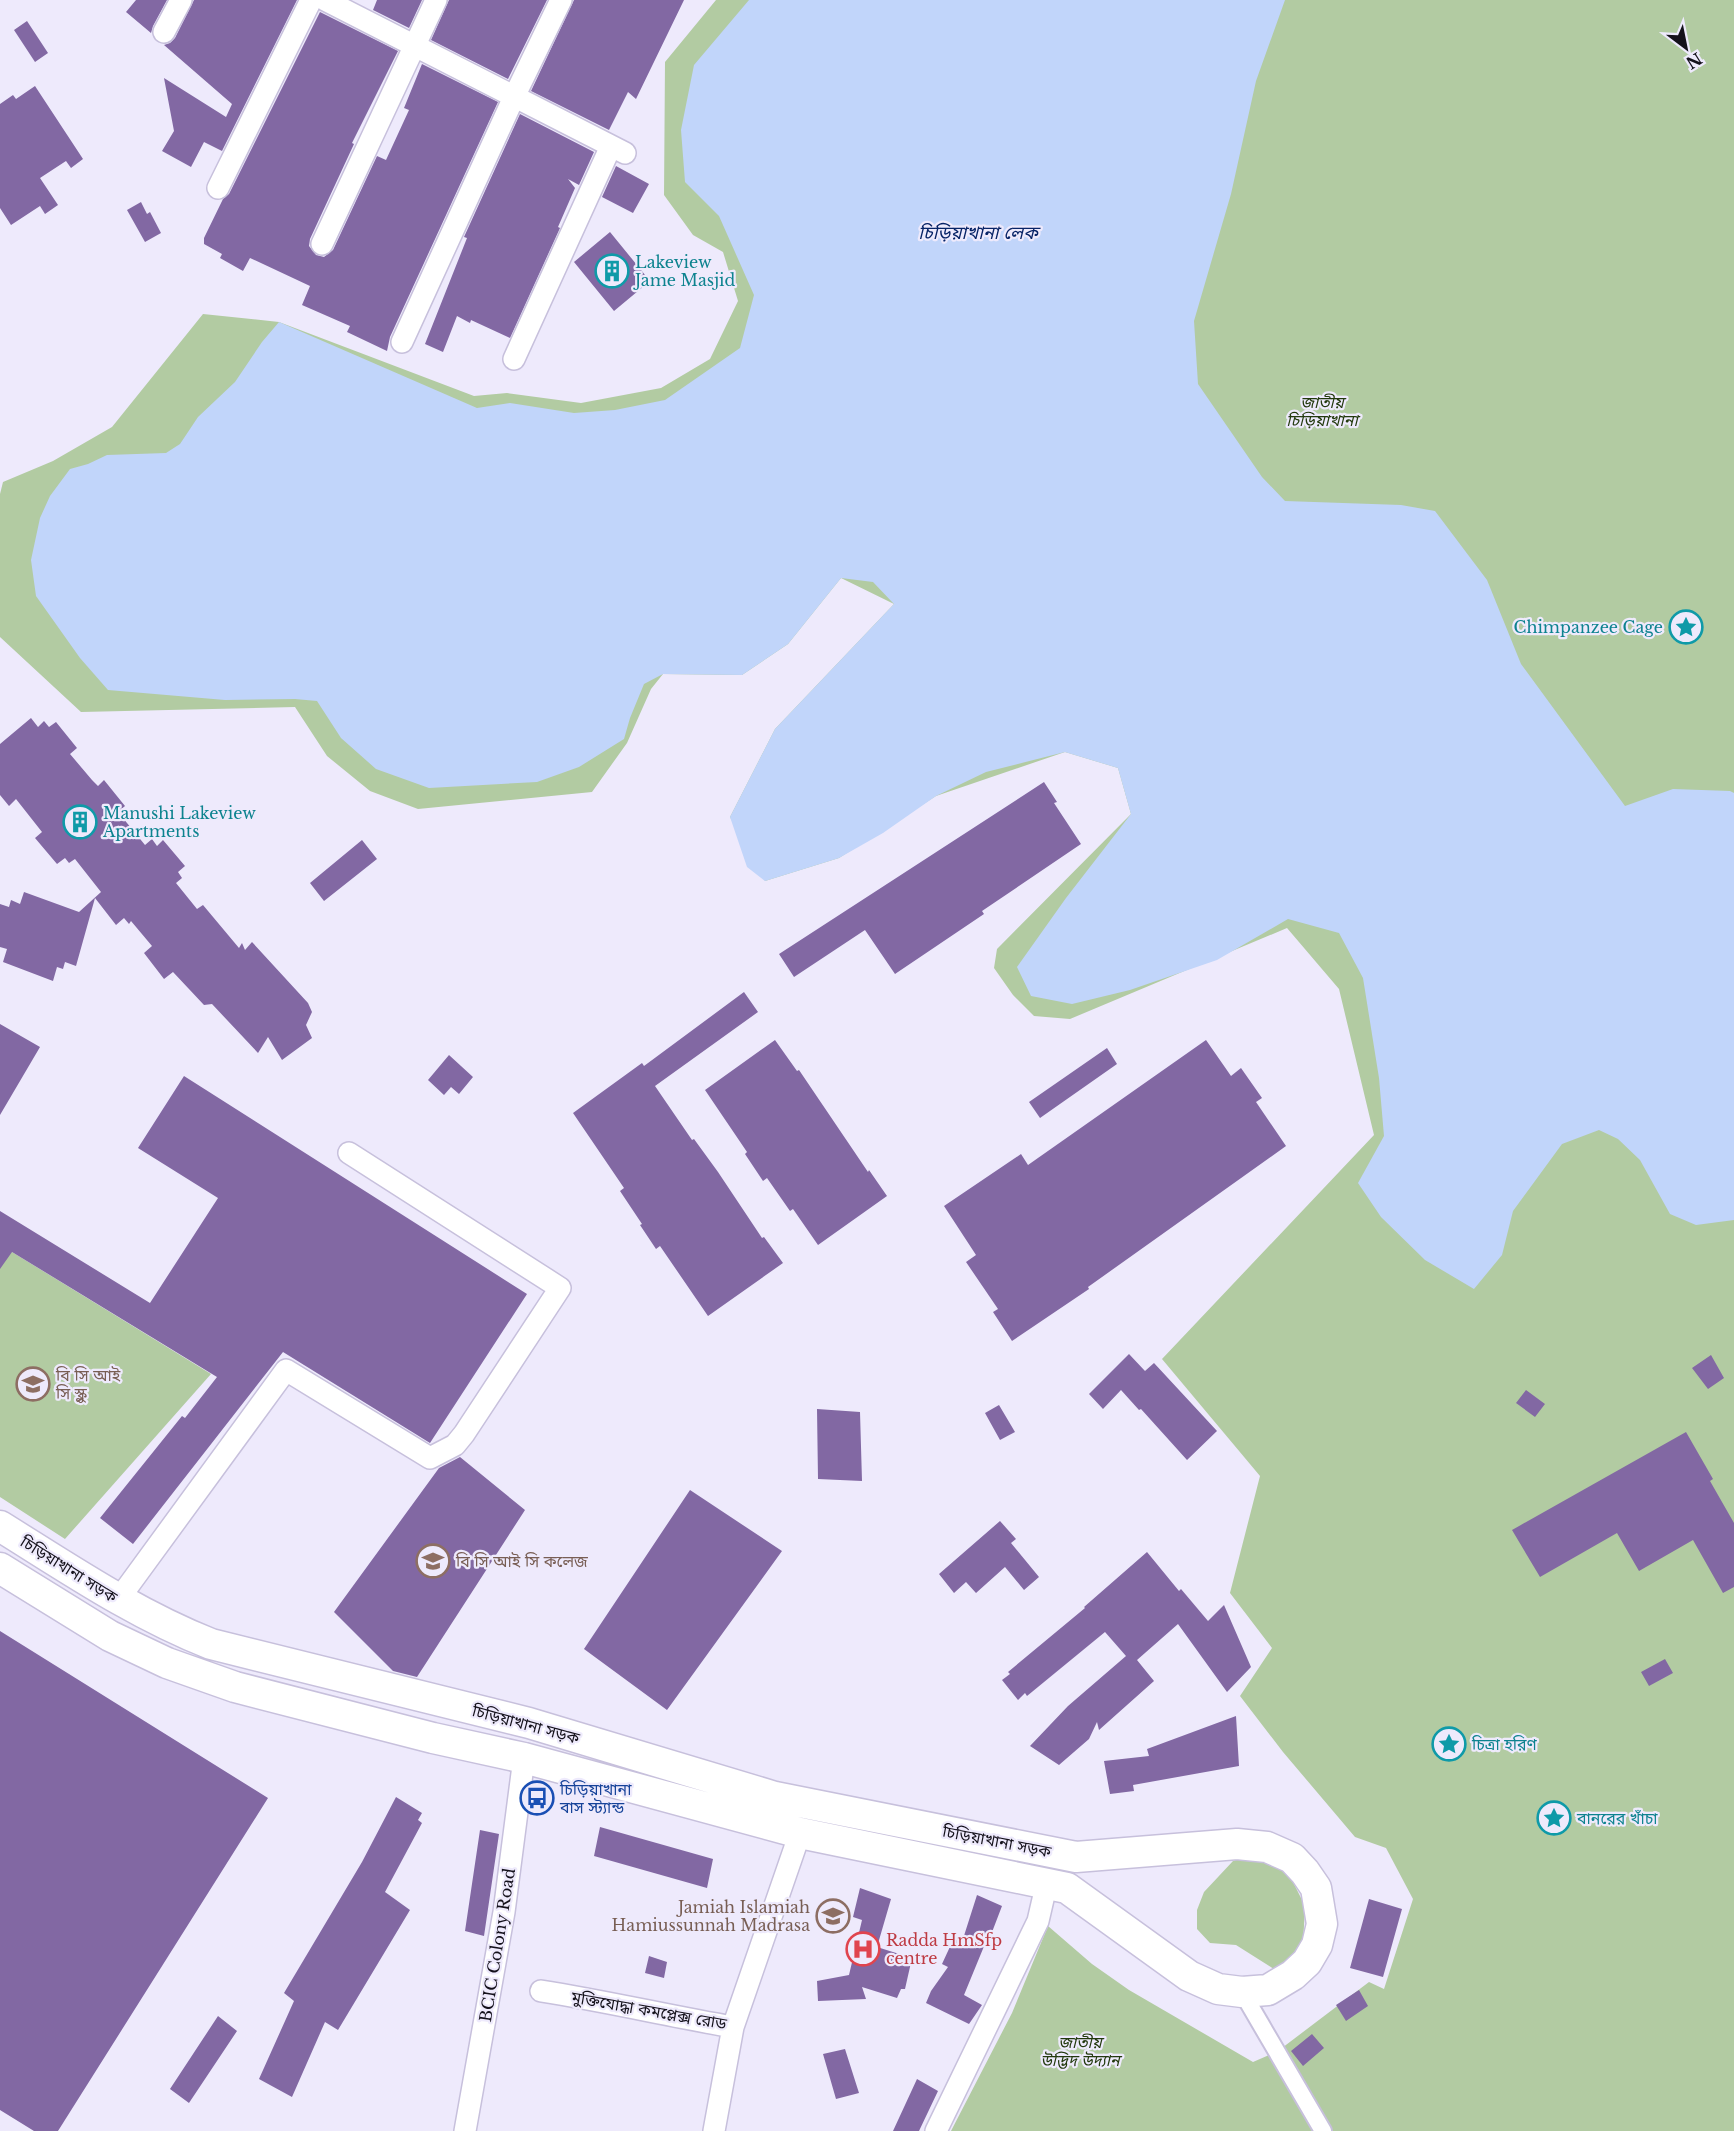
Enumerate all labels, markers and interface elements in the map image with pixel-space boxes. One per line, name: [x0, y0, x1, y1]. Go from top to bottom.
north arrow: [1656, 18, 1716, 78]
text: N: [1682, 48, 1706, 73]
water label: চিড়িয়াখানা লেক: [918, 222, 1041, 244]
place label: Lakeview Jame Masjid: [633, 252, 735, 290]
building icon: Lakeview Jame Masjid: [594, 253, 630, 289]
park label: জাতীয় চিড়িয়াখানা: [1286, 392, 1360, 430]
place icon: Chimpanzee Cage: [1668, 609, 1704, 645]
place label: Chimpanzee Cage: [1514, 617, 1663, 637]
place label: Manushi Lakeview Apartments: [102, 803, 256, 841]
building icon: Manushi Lakeview Apartments: [62, 804, 98, 840]
place label: বি সি আই সি স্কুল: [55, 1365, 121, 1403]
school or university icon: বি সি আই সি স্কুল: [15, 1366, 51, 1402]
street label: চিড়িয়াখানা সড়ক: [16, 1531, 122, 1607]
school or university icon: বি সি আই সি কলেজ: [415, 1543, 451, 1579]
place label: বি সি আই সি কলেজ: [455, 1551, 588, 1571]
street label: চিড়িয়াখানা সড়ক: [469, 1700, 583, 1748]
place icon: চিত্রা হরিণ: [1431, 1726, 1467, 1762]
place label: চিত্রা হরিণ: [1471, 1734, 1538, 1754]
place label: চিড়িয়াখানা বাস স্ট্যান্ড: [559, 1779, 632, 1817]
bus stop icon: চিড়িয়াখানা বাস স্ট্যান্ড: [519, 1780, 555, 1816]
place icon: বানরের খাঁচা: [1536, 1800, 1572, 1836]
place label: বানরের খাঁচা: [1576, 1808, 1658, 1828]
street label: চিড়িয়াখানা সড়ক: [940, 1820, 1054, 1862]
street label: BCIC Colony Road: [475, 1866, 519, 2023]
place label: Jamiah Islamiah Hamiussunnah Madrasa: [612, 1897, 810, 1935]
school or university icon: Jamiah Islamiah Hamiussunnah Madrasa: [815, 1898, 851, 1934]
place label: Radda HmSfp centre: [886, 1930, 1002, 1968]
hospital icon: Radda HmSfp centre: [845, 1931, 881, 1967]
street label: মুক্তিযোদ্ধা কমপ্লেক্স রোড: [569, 1986, 729, 2034]
park label: জাতীয় উদ্ভিদ উদ্যান: [1040, 2032, 1123, 2070]

